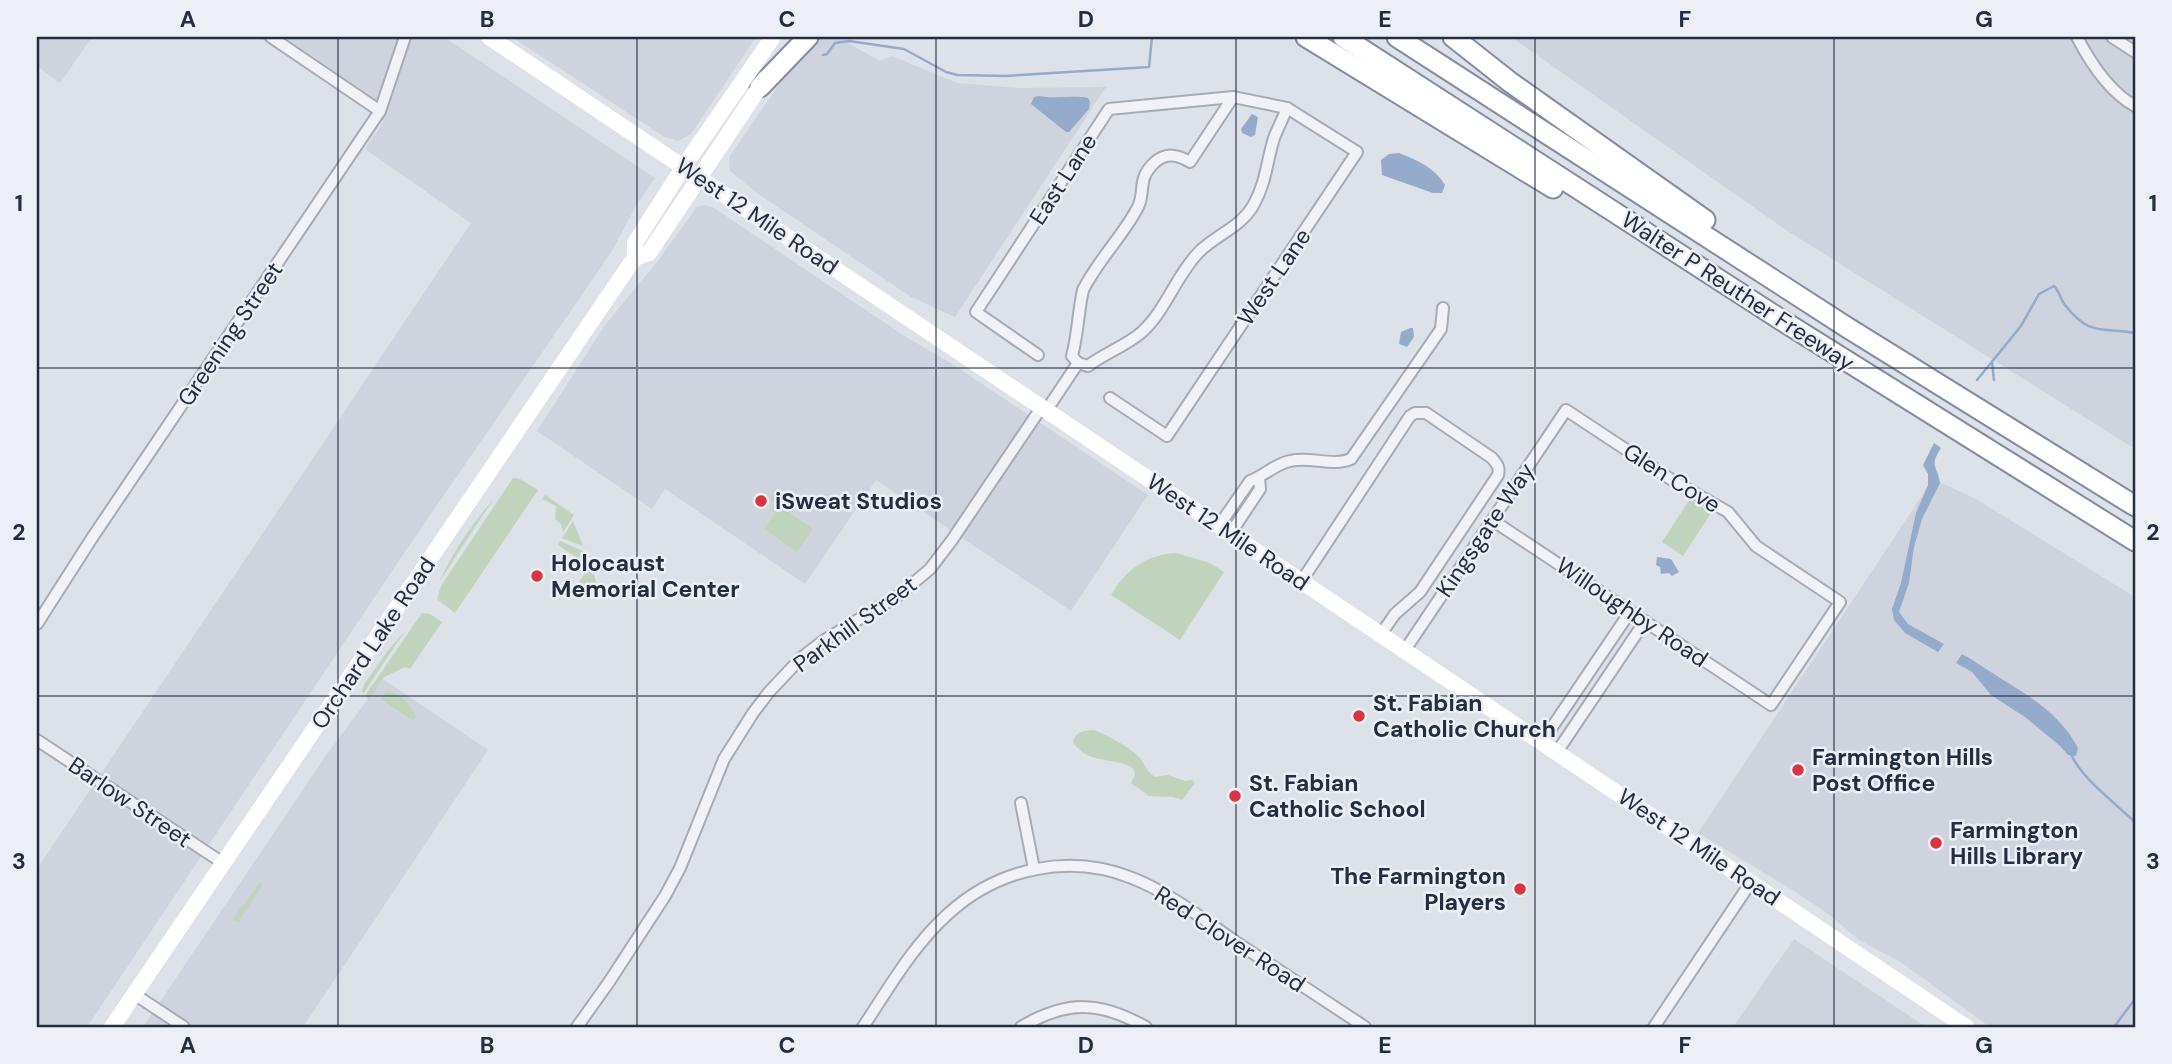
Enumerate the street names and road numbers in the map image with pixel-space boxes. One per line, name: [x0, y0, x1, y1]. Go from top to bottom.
street label: East Lane: [1022, 128, 1104, 230]
street label: West 12 Mile Road: [670, 151, 844, 281]
street label: Walter P Reuther Freeway: [1616, 204, 1860, 378]
street label: West Lane: [1230, 223, 1318, 331]
street label: Greening Street: [171, 256, 289, 412]
street label: Glen Cove: [1618, 436, 1726, 520]
street label: Kingsgate Way: [1429, 457, 1541, 603]
street label: West 12 Mile Road: [1141, 467, 1315, 597]
street label: Willoughby Road: [1550, 550, 1714, 674]
street label: Orchard Lake Road: [304, 551, 442, 735]
street label: Parkhill Street: [787, 569, 923, 679]
street label: Barlow Street: [63, 750, 197, 854]
street label: West 12 Mile Road: [1612, 782, 1786, 912]
street label: Red Clover Road: [1149, 879, 1311, 999]

